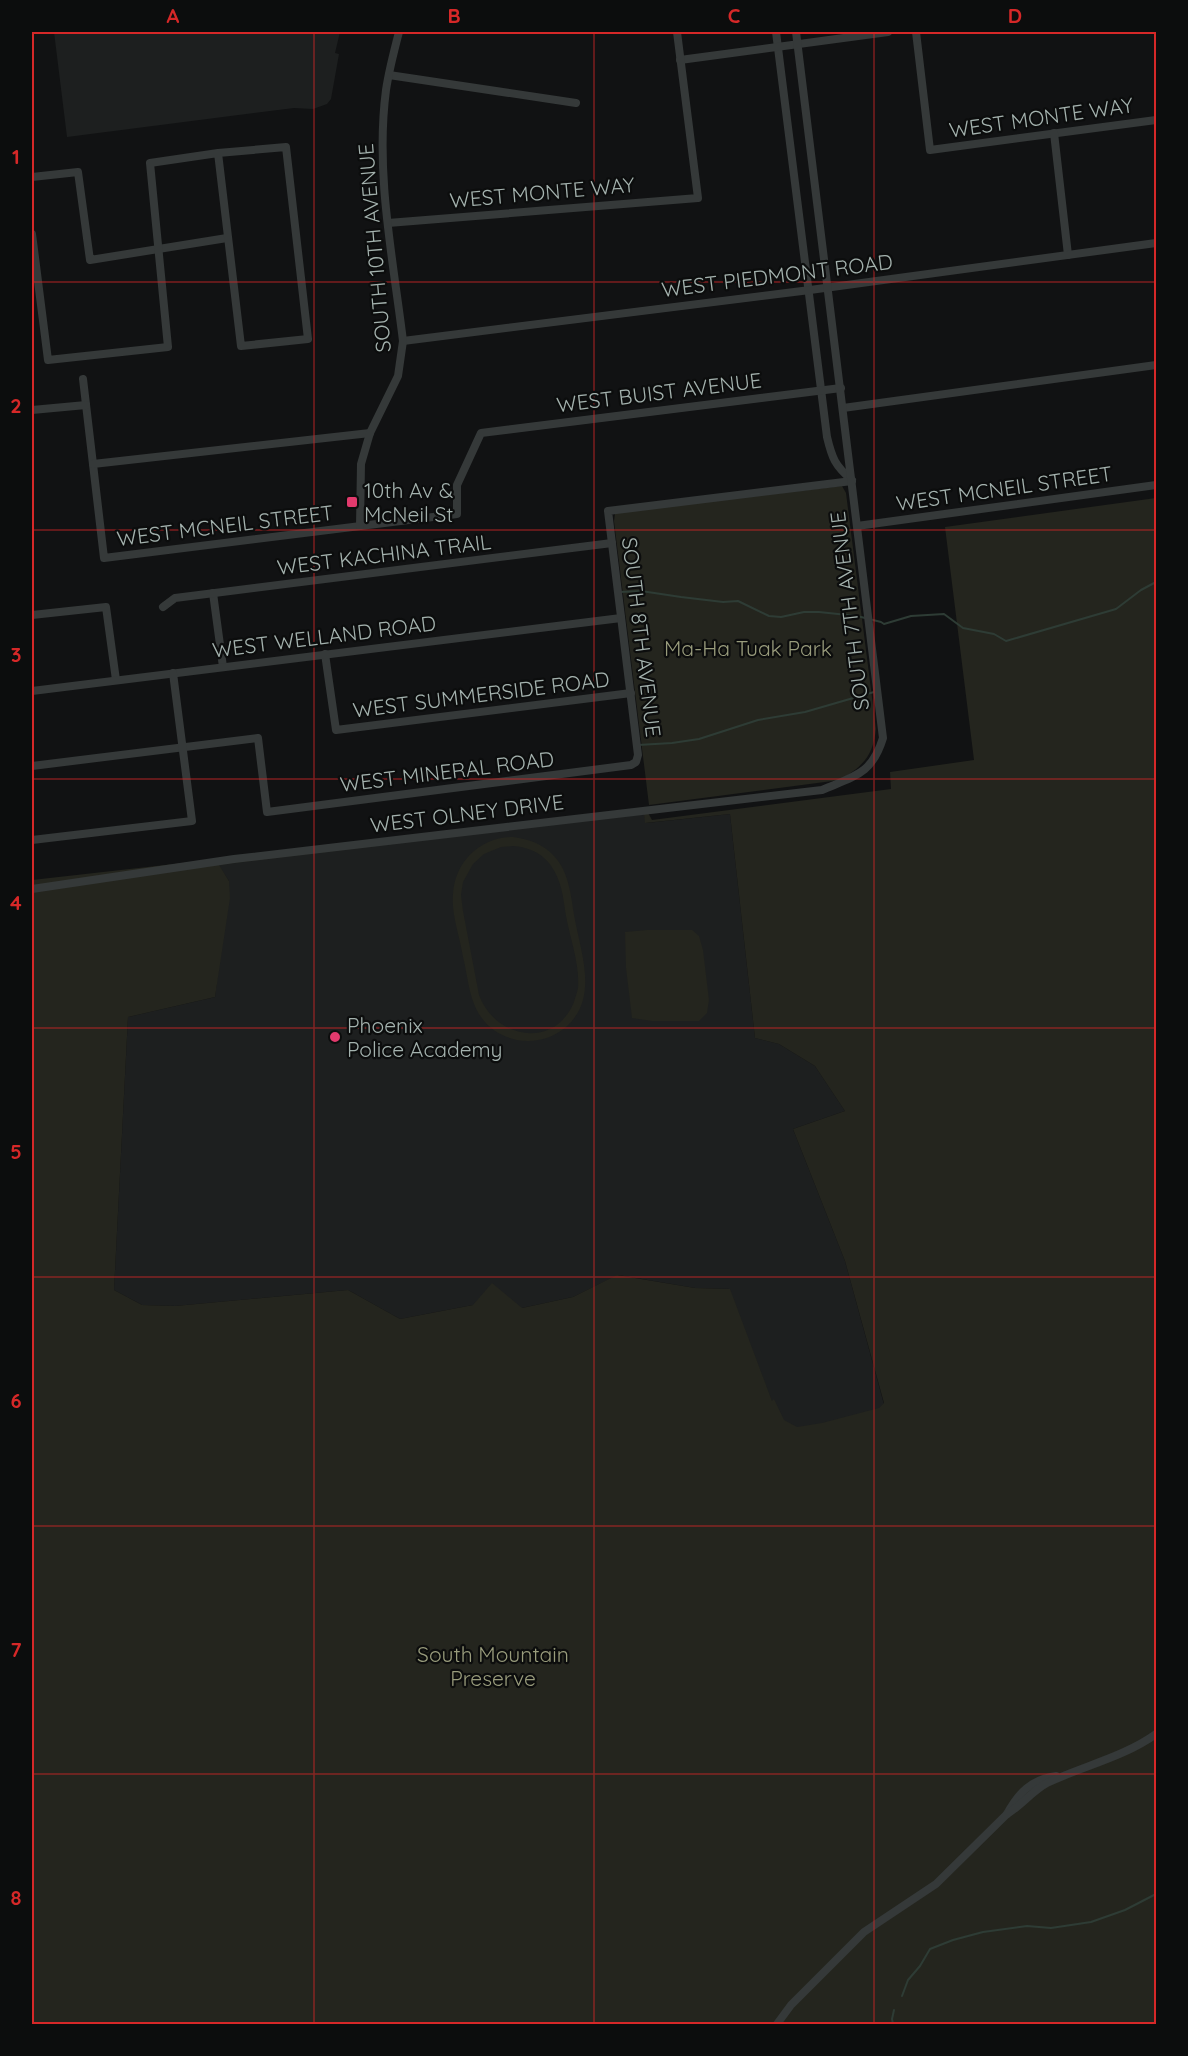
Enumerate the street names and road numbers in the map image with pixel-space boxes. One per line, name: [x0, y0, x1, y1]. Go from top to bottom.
street label: WEST MONTE WAY: [947, 91, 1135, 143]
street label: SOUTH 10TH AVENUE: [352, 143, 396, 353]
street label: WEST MONTE WAY: [448, 171, 636, 213]
street label: WEST PIEDMONT ROAD: [660, 248, 894, 302]
street label: WEST BUIST AVENUE: [555, 367, 763, 417]
street label: WEST MCNEIL STREET: [894, 460, 1114, 516]
street label: WEST MCNEIL STREET: [115, 499, 335, 551]
street label: SOUTH 7TH AVENUE: [824, 510, 874, 712]
street label: WEST KACHINA TRAIL: [275, 528, 493, 580]
street label: SOUTH 8TH AVENUE: [617, 536, 667, 738]
street label: WEST WELLAND ROAD: [211, 609, 437, 663]
street label: WEST SUMMERSIDE ROAD: [351, 665, 611, 723]
street label: WEST MINERAL ROAD: [339, 745, 555, 797]
street label: WEST OLNEY DRIVE: [369, 788, 565, 838]

